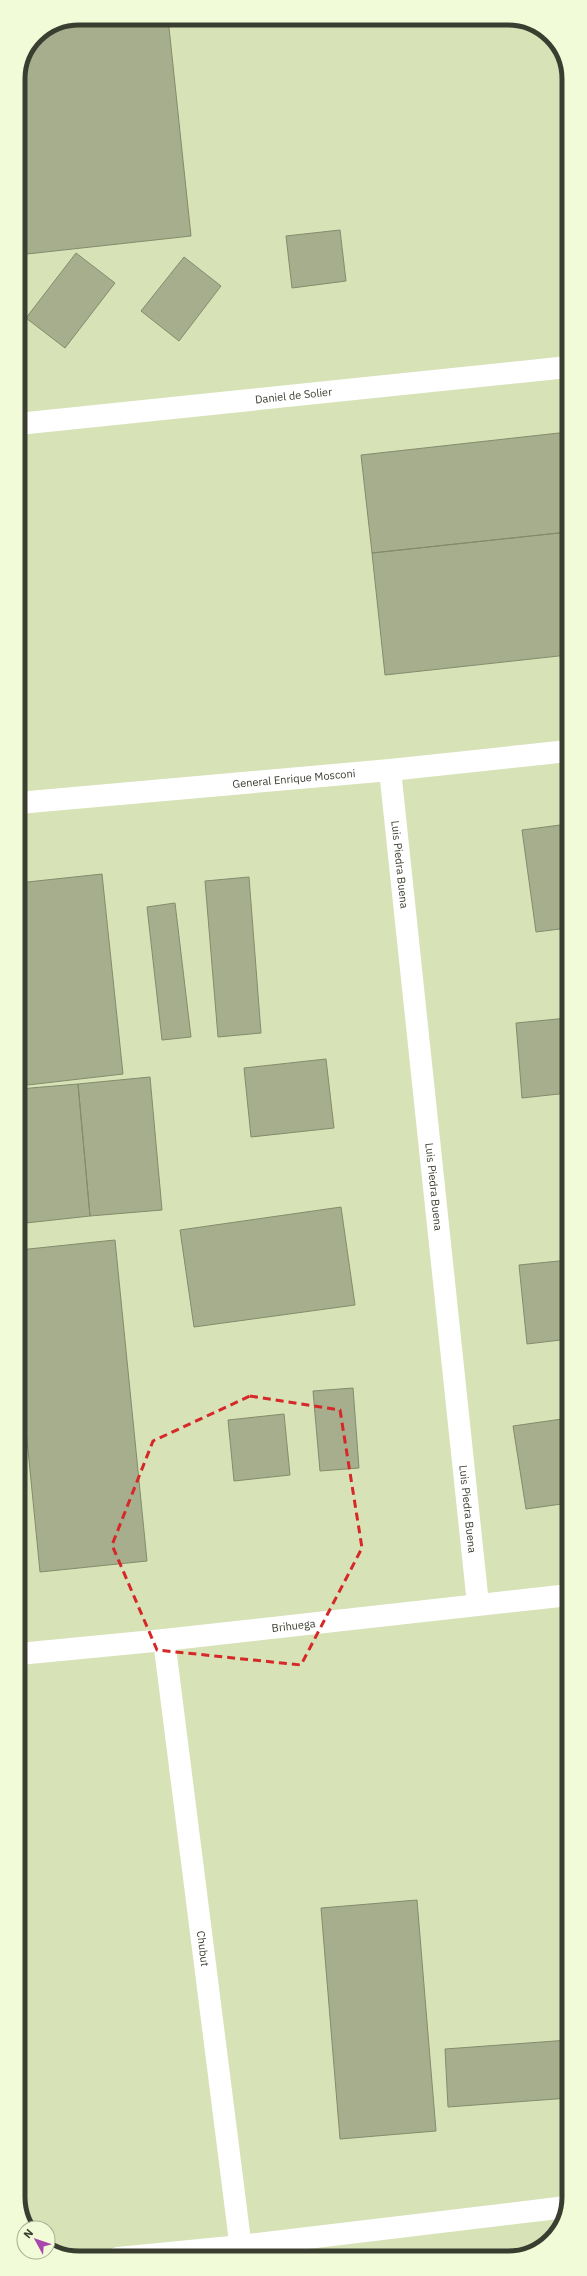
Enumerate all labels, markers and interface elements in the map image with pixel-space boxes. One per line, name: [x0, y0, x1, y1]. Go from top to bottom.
street label: Daniel de Solier: [254, 384, 333, 406]
street label: General Enrique Mosconi: [232, 766, 356, 791]
street label: Luis Piedra Buena: [388, 820, 412, 909]
street label: Luis Piedra Buena: [422, 1142, 446, 1231]
street label: Luis Piedra Buena: [456, 1464, 480, 1554]
street label: Brihuega: [271, 1616, 316, 1635]
street label: Chubut: [194, 1930, 212, 1967]
north arrow: [16, 2220, 56, 2260]
text: N: [20, 2226, 36, 2241]

